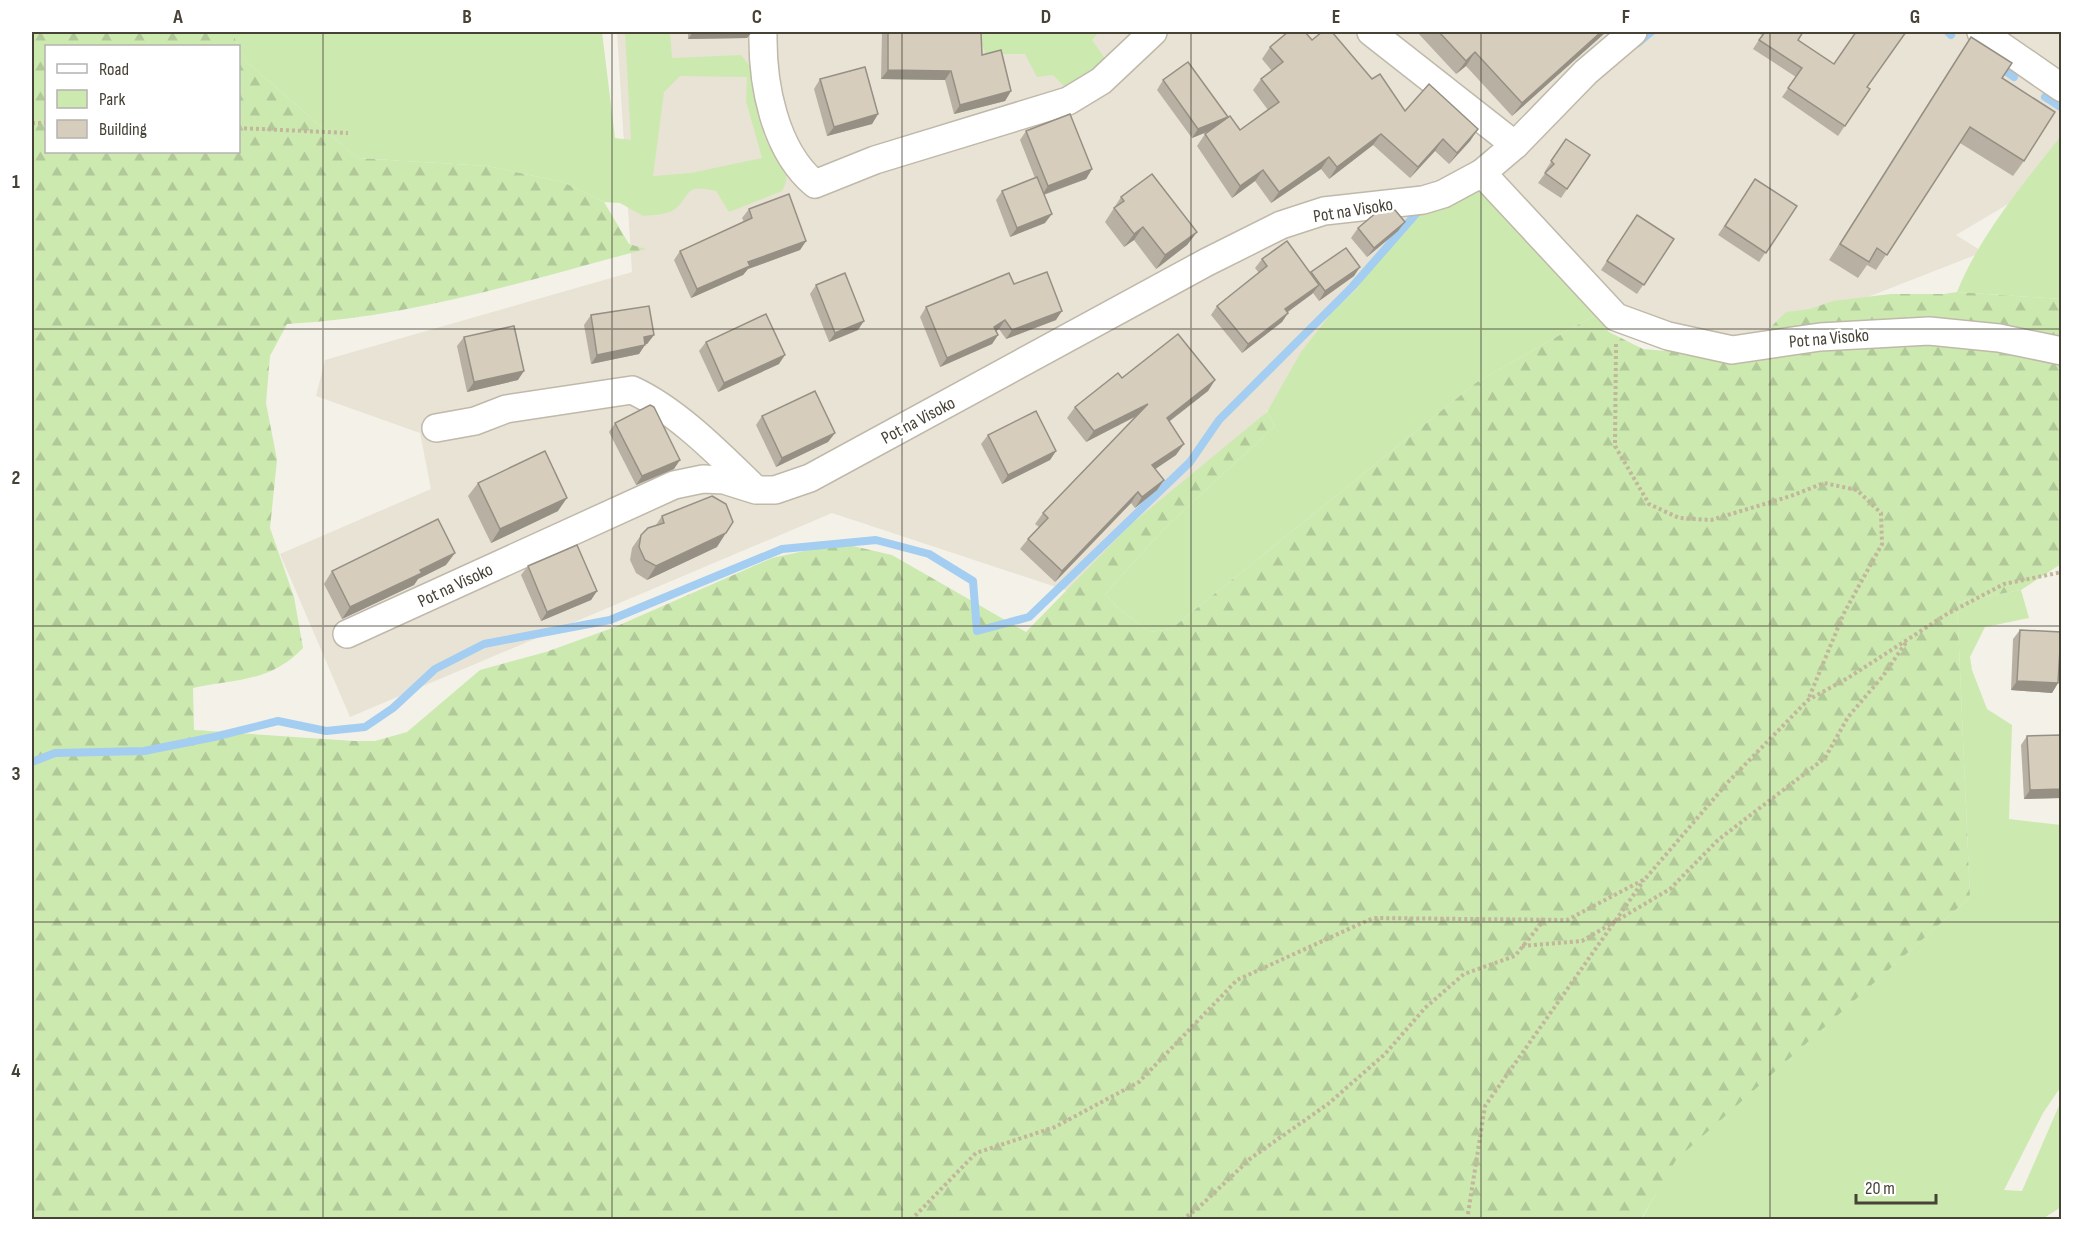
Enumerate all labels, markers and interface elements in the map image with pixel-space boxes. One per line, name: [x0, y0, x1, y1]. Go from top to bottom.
text: A: [172, 5, 183, 29]
text: B: [462, 5, 472, 29]
text: C: [752, 5, 762, 29]
text: D: [1041, 5, 1051, 29]
text: E: [1332, 5, 1340, 29]
text: F: [1622, 5, 1630, 29]
text: G: [1910, 5, 1920, 29]
legend: [45, 45, 240, 153]
text: Road: [99, 59, 129, 80]
text: Park: [99, 89, 125, 110]
text: Building: [99, 119, 147, 140]
text: 1: [12, 170, 20, 194]
street label: Pot na Visoko: [1312, 194, 1394, 227]
street label: Pot na Visoko: [1788, 325, 1870, 352]
street label: Pot na Visoko: [878, 392, 959, 449]
text: 2: [12, 466, 20, 490]
street label: Pot na Visoko: [414, 559, 496, 612]
text: 3: [12, 762, 21, 786]
text: 4: [11, 1059, 21, 1083]
scale bar: [1856, 1167, 1936, 1205]
text: 20 m: [1865, 1178, 1895, 1199]

